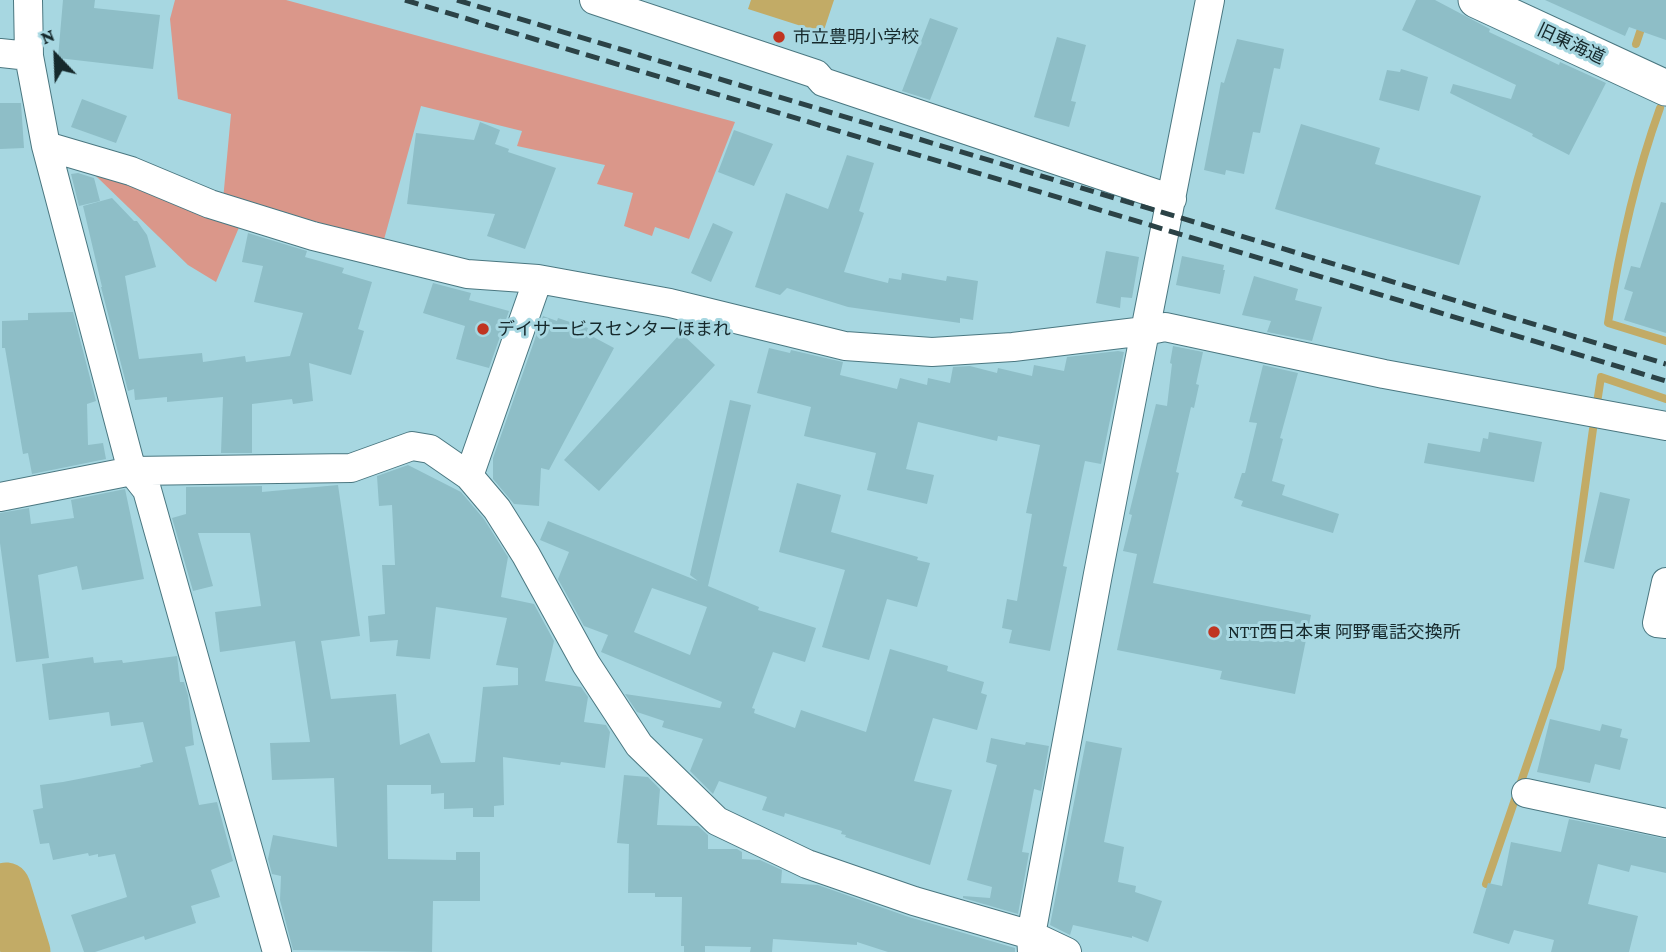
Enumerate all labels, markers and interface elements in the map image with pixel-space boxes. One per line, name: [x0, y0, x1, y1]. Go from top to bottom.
street label: 旧東海道: [1534, 19, 1608, 69]
north arrow: [21, 21, 91, 91]
text: N: [38, 24, 58, 48]
place label: 市立豊明小学校: [793, 26, 919, 48]
marker: 市立豊明小学校: [771, 29, 787, 45]
place label: デイサービスセンターほまれ: [497, 318, 731, 340]
marker: デイサービスセンターほまれ: [475, 321, 491, 337]
place label: NTT西日本東 阿野電話交換所: [1228, 621, 1461, 643]
marker: NTT西日本東 阿野電話交換所: [1206, 624, 1222, 640]

